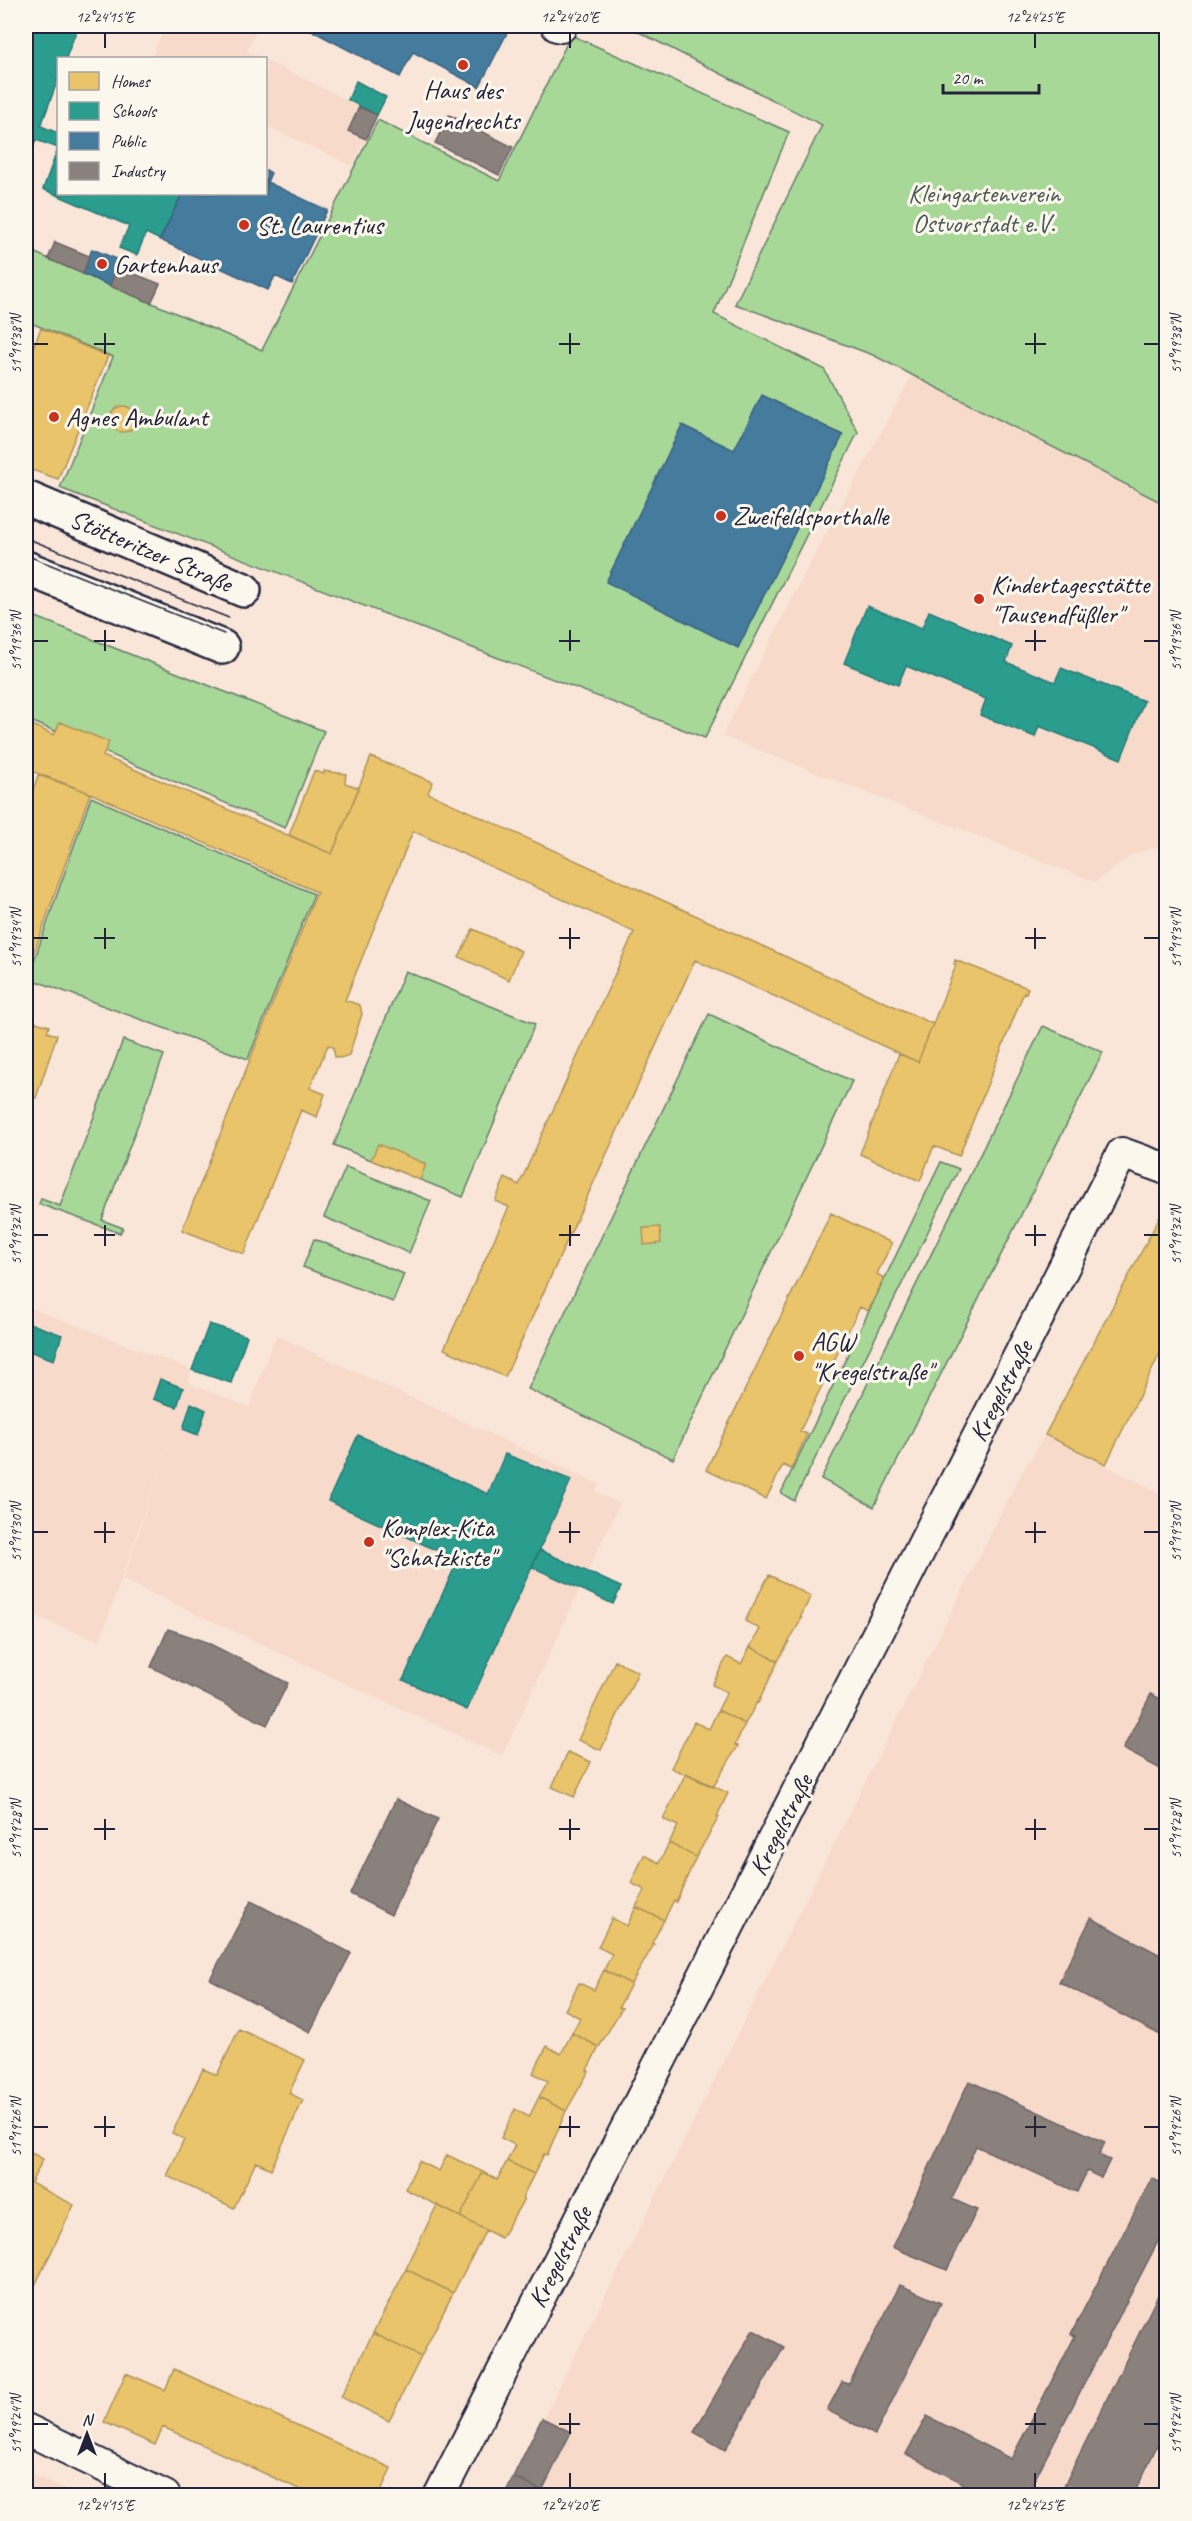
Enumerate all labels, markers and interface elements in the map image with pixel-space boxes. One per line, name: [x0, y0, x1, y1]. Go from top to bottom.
text: 12°24'15"E: [76, 8, 136, 27]
text: 12°24'20"E: [541, 8, 601, 27]
text: 12°24'25"E: [1006, 8, 1066, 27]
legend: [57, 57, 267, 195]
scale bar: [943, 57, 1039, 95]
marker: Haus des Jugendrechts: [456, 58, 470, 72]
text: 20 m: [952, 67, 985, 89]
text: Homes: [111, 70, 151, 92]
place label: Haus des Jugendrechts: [405, 74, 522, 137]
text: Schools: [111, 100, 158, 122]
text: Public: [111, 130, 148, 152]
text: Industry: [111, 160, 166, 182]
park label: Kleingartenverein Ostvorstadt e.V.: [908, 177, 1061, 240]
place label: St. Laurentius: [256, 209, 385, 242]
marker: St. Laurentius: [237, 218, 251, 232]
place label: Gartenhaus: [114, 248, 219, 281]
marker: Gartenhaus: [95, 257, 109, 271]
text: 51°19'38"N: [7, 311, 26, 374]
text: 51°19'38"N: [1167, 311, 1186, 374]
place label: Agnes Ambulant: [66, 401, 210, 434]
marker: Agnes Ambulant: [47, 410, 61, 424]
place label: Zweifeldsporthalle: [733, 500, 890, 533]
street label: Stötteritzer Straße: [65, 502, 239, 601]
marker: Zweifeldsporthalle: [714, 509, 728, 523]
place label: Kindertagesstätte "Tausendfüßler": [991, 568, 1152, 631]
marker: Kindertagesstätte "Tausendfüßler": [972, 592, 986, 606]
text: 51°19'36"N: [7, 608, 26, 671]
text: 51°19'36"N: [1167, 608, 1186, 671]
text: 51°19'34"N: [7, 905, 26, 968]
text: 51°19'34"N: [1167, 905, 1186, 968]
text: 51°19'32"N: [7, 1202, 26, 1265]
text: 51°19'32"N: [1167, 1202, 1186, 1265]
place label: AGW "Kregelstraße": [811, 1325, 937, 1388]
street label: Kregelstraße: [962, 1333, 1042, 1447]
marker: AGW "Kregelstraße": [792, 1349, 806, 1363]
text: 51°19'30"N: [7, 1499, 26, 1562]
text: 51°19'30"N: [1167, 1499, 1186, 1562]
place label: Komplex-Kita "Schatzkiste": [381, 1511, 500, 1574]
marker: Komplex-Kita "Schatzkiste": [362, 1535, 376, 1549]
street label: Kregelstraße: [742, 1767, 822, 1881]
text: 51°19'28"N: [7, 1796, 26, 1859]
text: 51°19'28"N: [1167, 1796, 1186, 1859]
text: 51°19'26"N: [7, 2094, 26, 2157]
text: 51°19'26"N: [1167, 2094, 1186, 2157]
street label: Kregelstraße: [521, 2199, 601, 2313]
text: 51°19'24"N: [7, 2391, 26, 2454]
text: 51°19'24"N: [1167, 2391, 1186, 2454]
north arrow: [57, 2404, 117, 2464]
text: N: [82, 2410, 95, 2430]
text: 12°24'15"E: [76, 2496, 136, 2515]
text: 12°24'20"E: [541, 2496, 601, 2515]
text: 12°24'25"E: [1006, 2496, 1066, 2515]

